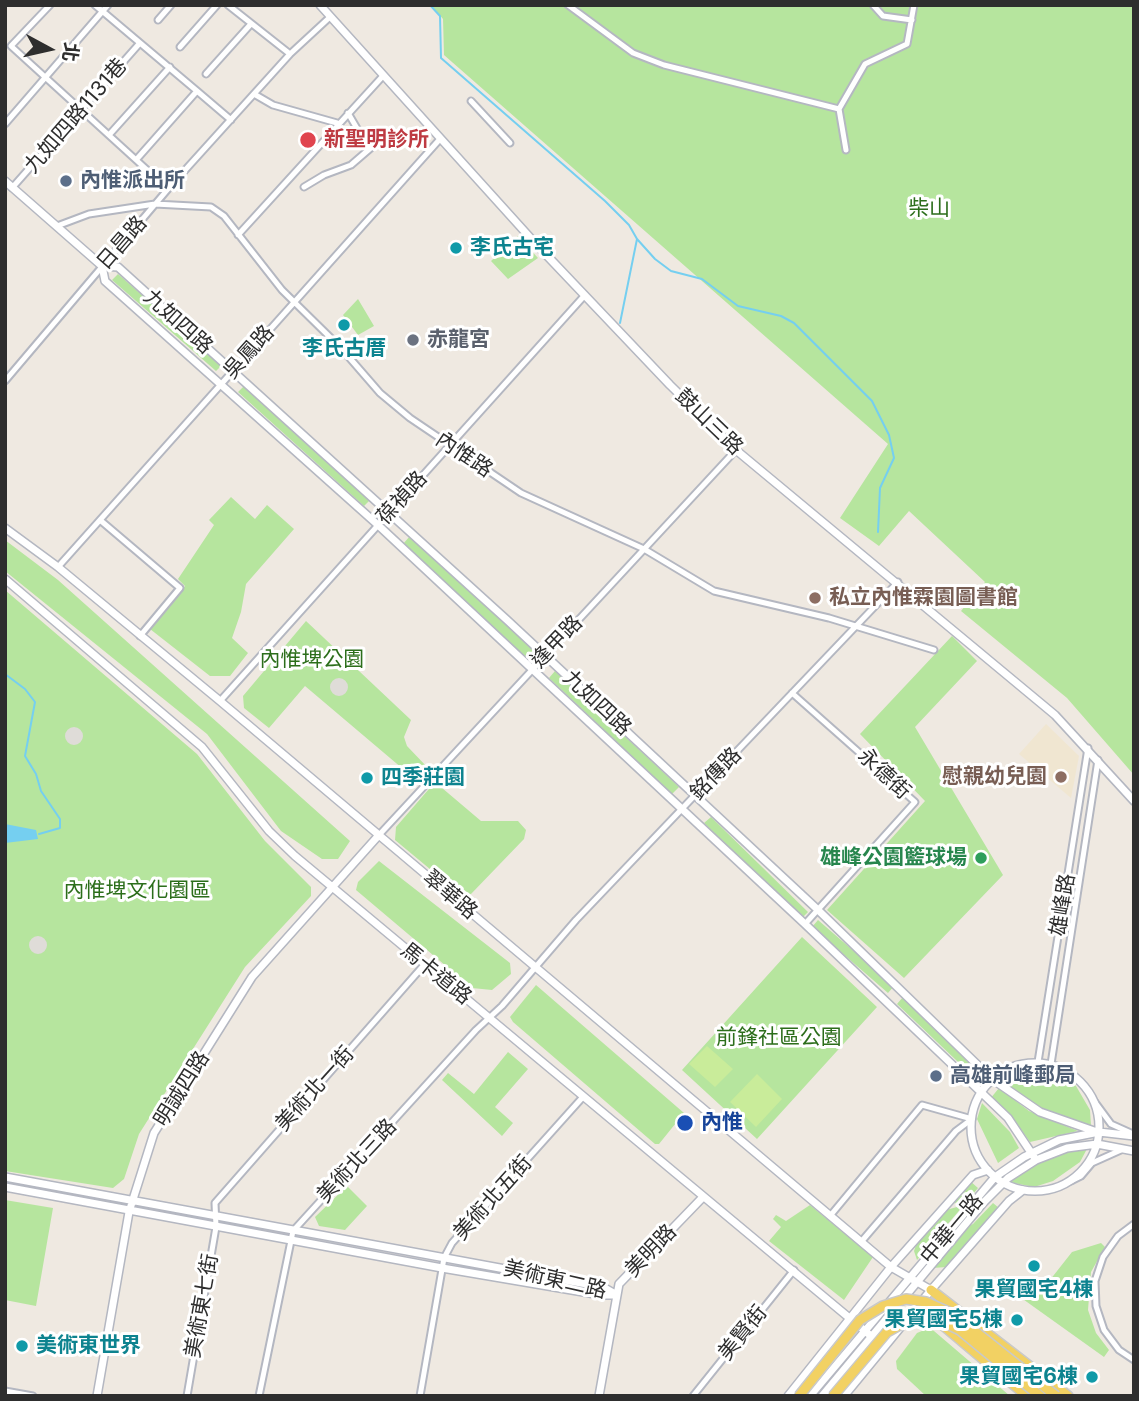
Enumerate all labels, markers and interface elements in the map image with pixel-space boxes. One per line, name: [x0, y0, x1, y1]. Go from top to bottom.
north arrow: [14, 14, 84, 84]
text: 北: [58, 41, 83, 63]
street label: 九如四路1131巷: [19, 54, 133, 178]
place label: 新聖明診所: [324, 127, 429, 153]
marker: 新聖明診所: [298, 130, 318, 150]
place label: 內惟派出所: [80, 168, 185, 194]
marker: 內惟派出所: [58, 173, 74, 189]
park label: 柴山: [908, 196, 950, 222]
street label: 日昌路: [92, 211, 152, 275]
place label: 李氏古宅: [470, 235, 554, 261]
marker: 李氏古宅: [448, 240, 464, 256]
street label: 九如四路: [138, 285, 218, 359]
marker: 李氏古厝: [336, 317, 352, 333]
street label: 吳鳳路: [219, 320, 279, 384]
place label: 赤龍宮: [427, 327, 490, 353]
marker: 赤龍宮: [405, 332, 421, 348]
place label: 李氏古厝: [302, 336, 386, 362]
street label: 鼓山三路: [670, 384, 748, 460]
street label: 內惟路: [431, 427, 497, 483]
street label: 葆禎路: [372, 466, 432, 530]
place label: 私立內惟霖園圖書館: [829, 585, 1018, 611]
marker: 私立內惟霖園圖書館: [807, 590, 823, 606]
street label: 逢甲路: [526, 611, 588, 673]
park label: 內惟埤公園: [260, 647, 364, 673]
street label: 九如四路: [558, 665, 636, 741]
street label: 銘傳路: [685, 743, 747, 805]
street label: 永德街: [852, 743, 916, 805]
place label: 慰親幼兒園: [942, 764, 1047, 790]
place label: 四季莊園: [381, 765, 465, 791]
marker: 慰親幼兒園: [1053, 769, 1069, 785]
marker: 四季莊園: [359, 770, 375, 786]
place label: 雄峰公園籃球場: [820, 845, 967, 871]
marker: 雄峰公園籃球場: [973, 850, 989, 866]
street label: 翠華路: [418, 865, 482, 925]
street label: 雄峰路: [1046, 872, 1080, 938]
park label: 內惟埤文化園區: [64, 878, 210, 904]
street label: 馬卡道路: [395, 938, 477, 1010]
park label: 前鋒社區公園: [716, 1025, 842, 1051]
street label: 美術北一街: [271, 1042, 359, 1136]
street label: 明誠四路: [149, 1047, 215, 1131]
place label: 高雄前峰郵局: [950, 1063, 1076, 1089]
marker: 高雄前峰郵局: [928, 1068, 944, 1084]
place label: 內惟: [701, 1110, 743, 1136]
marker: 內惟: [675, 1113, 695, 1133]
street label: 美術北三路: [312, 1114, 402, 1208]
street label: 美術北五街: [449, 1151, 537, 1245]
street label: 中華一路: [915, 1189, 989, 1269]
street label: 美明路: [620, 1220, 682, 1282]
street label: 美術東七街: [180, 1252, 224, 1360]
street label: 美術東二路: [501, 1256, 609, 1304]
marker: 果貿國宅4棟: [1026, 1258, 1042, 1274]
place label: 果貿國宅4棟: [974, 1277, 1094, 1303]
street label: 美賢街: [713, 1301, 773, 1365]
place label: 果貿國宅5棟: [885, 1307, 1003, 1333]
marker: 果貿國宅5棟: [1009, 1312, 1025, 1328]
place label: 美術東世界: [36, 1333, 141, 1359]
marker: 美術東世界: [14, 1338, 30, 1354]
place label: 果貿國宅6棟: [959, 1364, 1078, 1390]
marker: 果貿國宅6棟: [1084, 1369, 1100, 1385]

